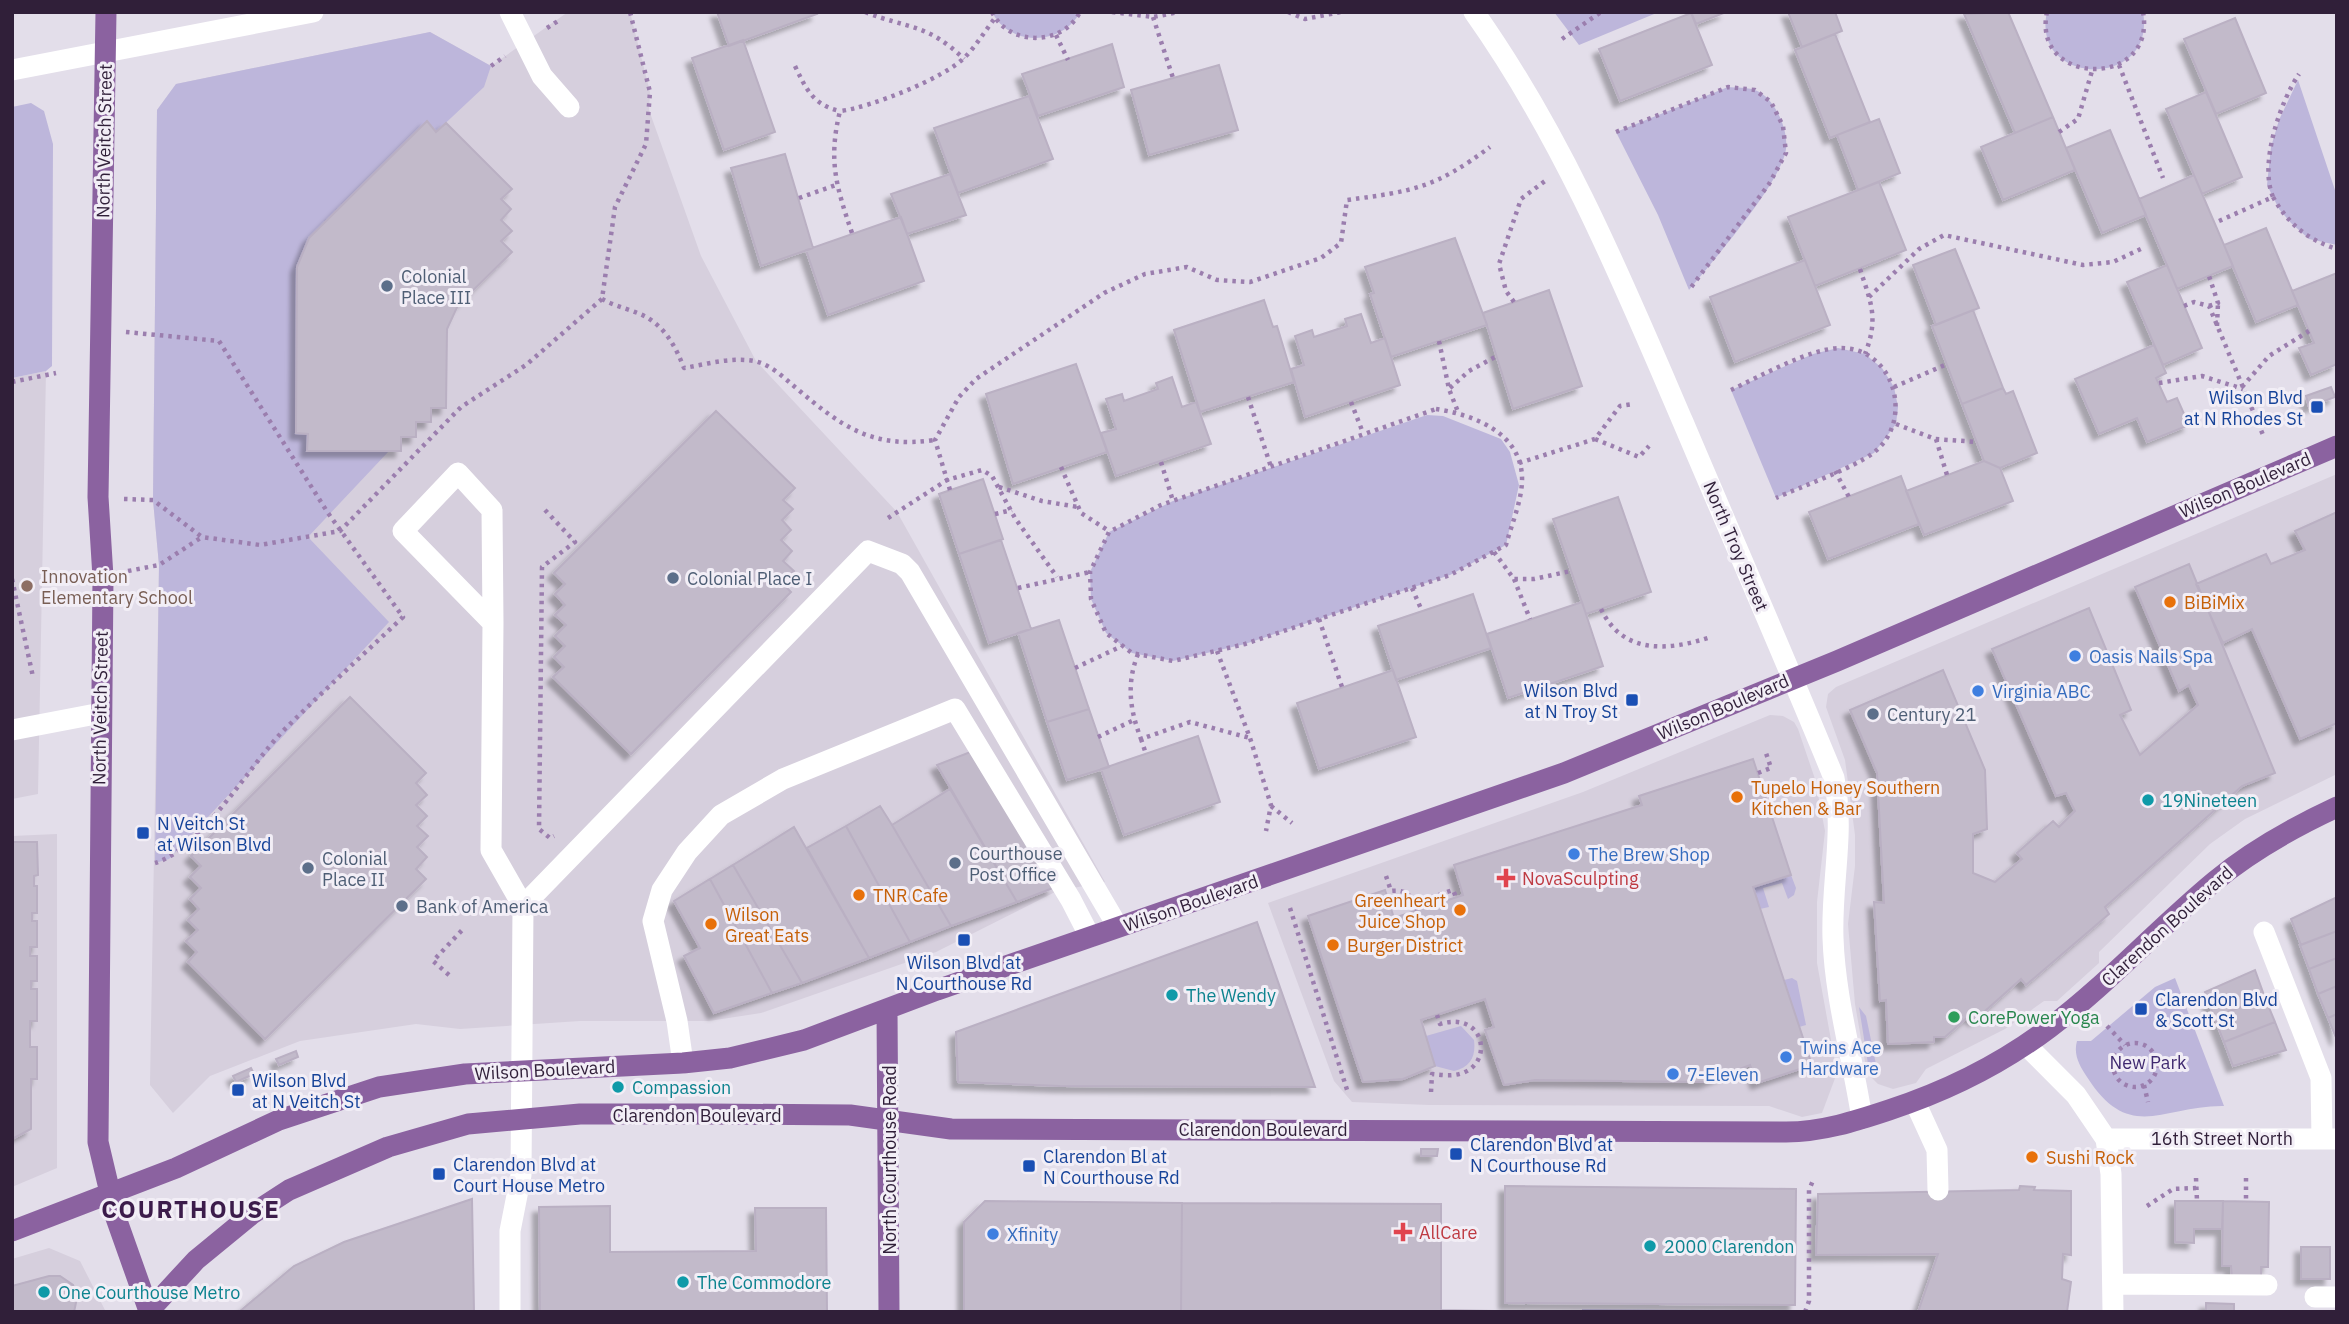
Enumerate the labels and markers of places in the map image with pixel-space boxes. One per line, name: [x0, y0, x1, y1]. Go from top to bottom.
place label: Colonial Place III: [401, 265, 471, 309]
marker: Colonial Place III: [379, 278, 395, 294]
place label: Wilson Blvd at N Rhodes St: [2184, 386, 2303, 430]
marker: Wilson Blvd at N Rhodes St: [2309, 399, 2325, 415]
place label: Innovation Elementary School: [41, 565, 193, 609]
place label: Colonial Place I: [687, 567, 812, 590]
marker: Colonial Place I: [665, 570, 681, 586]
marker: Innovation Elementary School: [19, 578, 35, 594]
place label: BiBiMix: [2184, 591, 2245, 614]
marker: BiBiMix: [2162, 594, 2178, 610]
place label: Oasis Nails Spa: [2089, 645, 2213, 668]
marker: Oasis Nails Spa: [2067, 648, 2083, 664]
place label: Wilson Blvd at N Troy St: [1524, 679, 1618, 723]
place label: Virginia ABC: [1992, 680, 2091, 703]
marker: Virginia ABC: [1970, 683, 1986, 699]
marker: Wilson Blvd at N Troy St: [1624, 692, 1640, 708]
place label: Century 21: [1887, 703, 1976, 726]
marker: Century 21: [1865, 706, 1881, 722]
place label: Tupelo Honey Southern Kitchen & Bar: [1751, 776, 1940, 820]
marker: Tupelo Honey Southern Kitchen & Bar: [1729, 789, 1745, 805]
place label: 19Nineteen: [2162, 789, 2257, 812]
marker: 19Nineteen: [2140, 792, 2156, 808]
place label: N Veitch St at Wilson Blvd: [157, 812, 272, 856]
marker: N Veitch St at Wilson Blvd: [135, 825, 151, 841]
place label: Courthouse Post Office: [969, 842, 1063, 886]
place label: The Brew Shop: [1588, 843, 1710, 866]
marker: The Brew Shop: [1566, 846, 1582, 862]
place label: Colonial Place II: [322, 847, 388, 891]
marker: Courthouse Post Office: [947, 855, 963, 871]
marker: Colonial Place II: [300, 860, 316, 876]
place label: NovaSculpting: [1522, 867, 1639, 890]
marker: NovaSculpting: [1496, 868, 1516, 888]
place label: TNR Cafe: [873, 884, 948, 907]
marker: TNR Cafe: [851, 887, 867, 903]
place label: Greenheart Juice Shop: [1354, 889, 1446, 933]
place label: Bank of America: [416, 895, 549, 918]
marker: Bank of America: [394, 898, 410, 914]
marker: Greenheart Juice Shop: [1452, 902, 1468, 918]
place label: Wilson Great Eats: [725, 903, 809, 947]
marker: Wilson Great Eats: [703, 916, 719, 932]
marker: Wilson Blvd at N Courthouse Rd: [956, 932, 972, 948]
place label: Burger District: [1347, 934, 1463, 957]
marker: Burger District: [1325, 937, 1341, 953]
place label: Wilson Blvd at N Courthouse Rd: [896, 951, 1032, 995]
place label: The Wendy: [1186, 984, 1276, 1007]
marker: The Wendy: [1164, 987, 1180, 1003]
place label: Clarendon Blvd & Scott St: [2155, 988, 2278, 1032]
marker: Clarendon Blvd & Scott St: [2133, 1001, 2149, 1017]
place label: CorePower Yoga: [1968, 1006, 2100, 1029]
marker: CorePower Yoga: [1946, 1009, 1962, 1025]
place label: Twins Ace Hardware: [1800, 1036, 1882, 1080]
marker: Twins Ace Hardware: [1778, 1049, 1794, 1065]
place label: 7-Eleven: [1687, 1063, 1759, 1086]
marker: 7-Eleven: [1665, 1066, 1681, 1082]
place label: Wilson Blvd at N Veitch St: [252, 1069, 361, 1113]
place label: Compassion: [632, 1076, 731, 1099]
marker: Compassion: [610, 1079, 626, 1095]
marker: Wilson Blvd at N Veitch St: [230, 1082, 246, 1098]
place label: Clarendon Blvd at N Courthouse Rd: [1470, 1133, 1613, 1177]
place label: Clarendon Bl at N Courthouse Rd: [1043, 1145, 1180, 1189]
marker: Clarendon Blvd at N Courthouse Rd: [1448, 1146, 1464, 1162]
place label: Sushi Rock: [2046, 1146, 2135, 1169]
marker: Sushi Rock: [2024, 1149, 2040, 1165]
place label: Clarendon Blvd at Court House Metro: [453, 1153, 605, 1197]
marker: Clarendon Bl at N Courthouse Rd: [1021, 1158, 1037, 1174]
marker: Clarendon Blvd at Court House Metro: [431, 1166, 447, 1182]
place label: AllCare: [1419, 1221, 1478, 1244]
marker: AllCare: [1393, 1222, 1413, 1242]
place label: Xfinity: [1007, 1223, 1058, 1246]
marker: Xfinity: [985, 1226, 1001, 1242]
place label: 2000 Clarendon: [1664, 1235, 1795, 1258]
marker: 2000 Clarendon: [1642, 1238, 1658, 1254]
place label: The Commodore: [697, 1271, 831, 1294]
marker: The Commodore: [675, 1274, 691, 1290]
place label: One Courthouse Metro: [58, 1281, 240, 1304]
marker: One Courthouse Metro: [36, 1284, 52, 1300]

